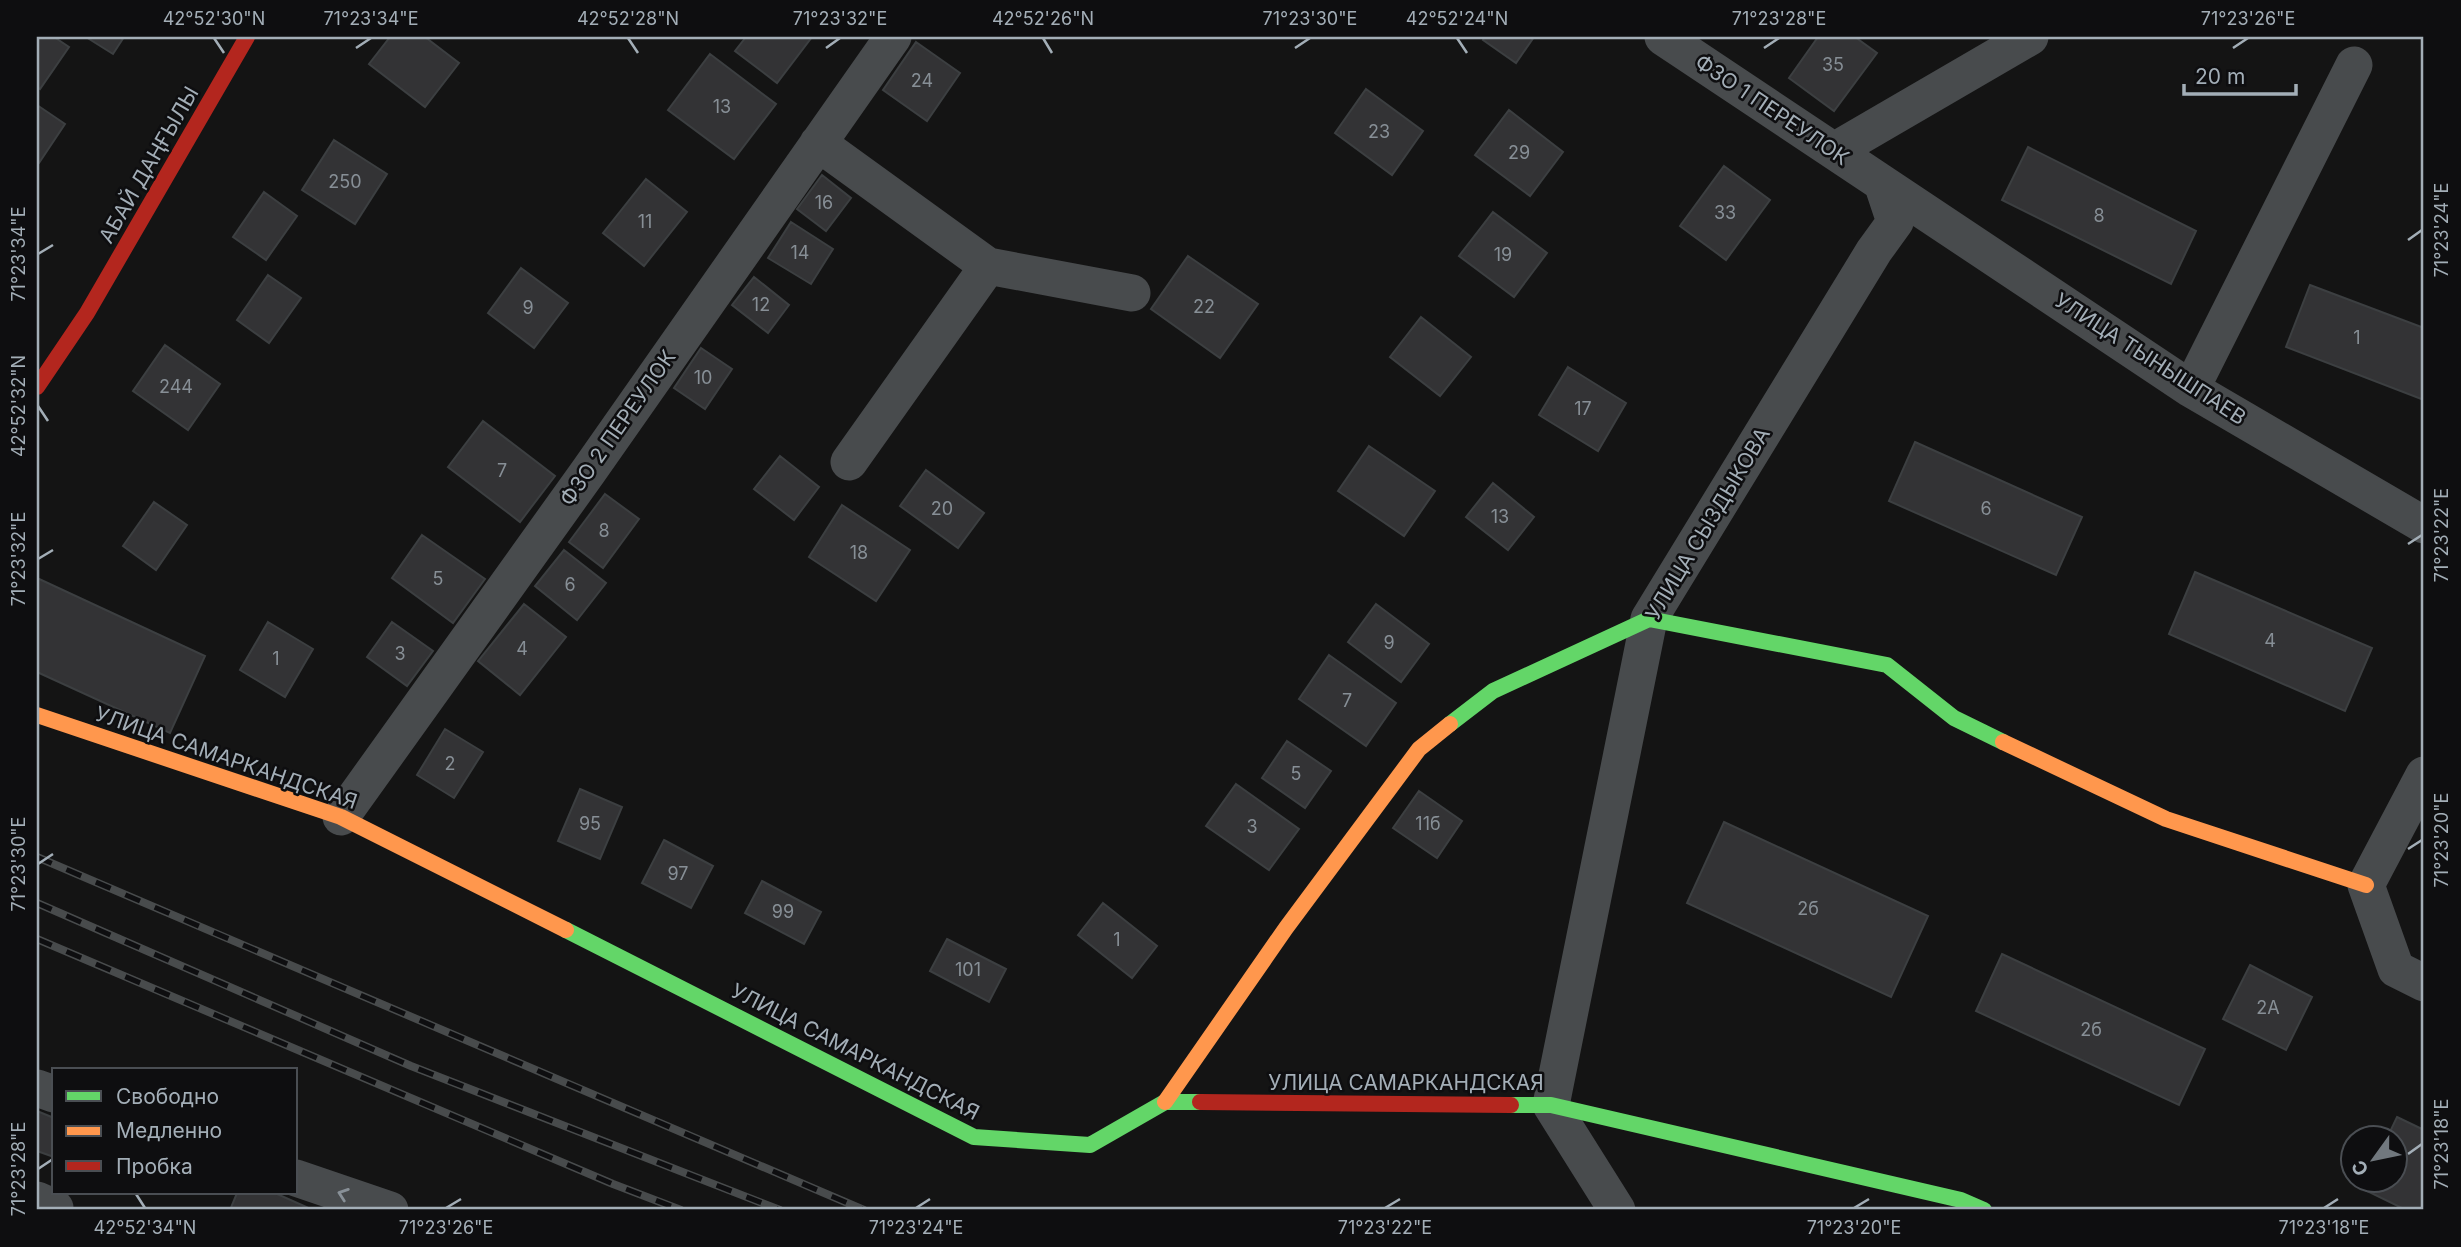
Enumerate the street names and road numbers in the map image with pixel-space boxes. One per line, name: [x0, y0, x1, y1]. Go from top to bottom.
street label: ФЗО 1 ПЕРЕУЛОК: [1691, 49, 1854, 170]
street label: АБАЙ ДАҢҒЫЛЫ: [93, 81, 204, 248]
street label: УЛИЦА ТЫНЫШПАЕВ: [2050, 287, 2251, 430]
street label: ФЗО 2 ПЕРЕУЛОК: [554, 345, 681, 510]
street label: УЛИЦА СЫЗДЫКОВА: [1640, 423, 1775, 625]
street label: УЛИЦА САМАРКАНДСКАЯ: [92, 701, 360, 814]
street label: УЛИЦА САМАРКАНДСКАЯ: [727, 978, 984, 1125]
street label: УЛИЦА САМАРКАНДСКАЯ: [1268, 1070, 1544, 1095]

